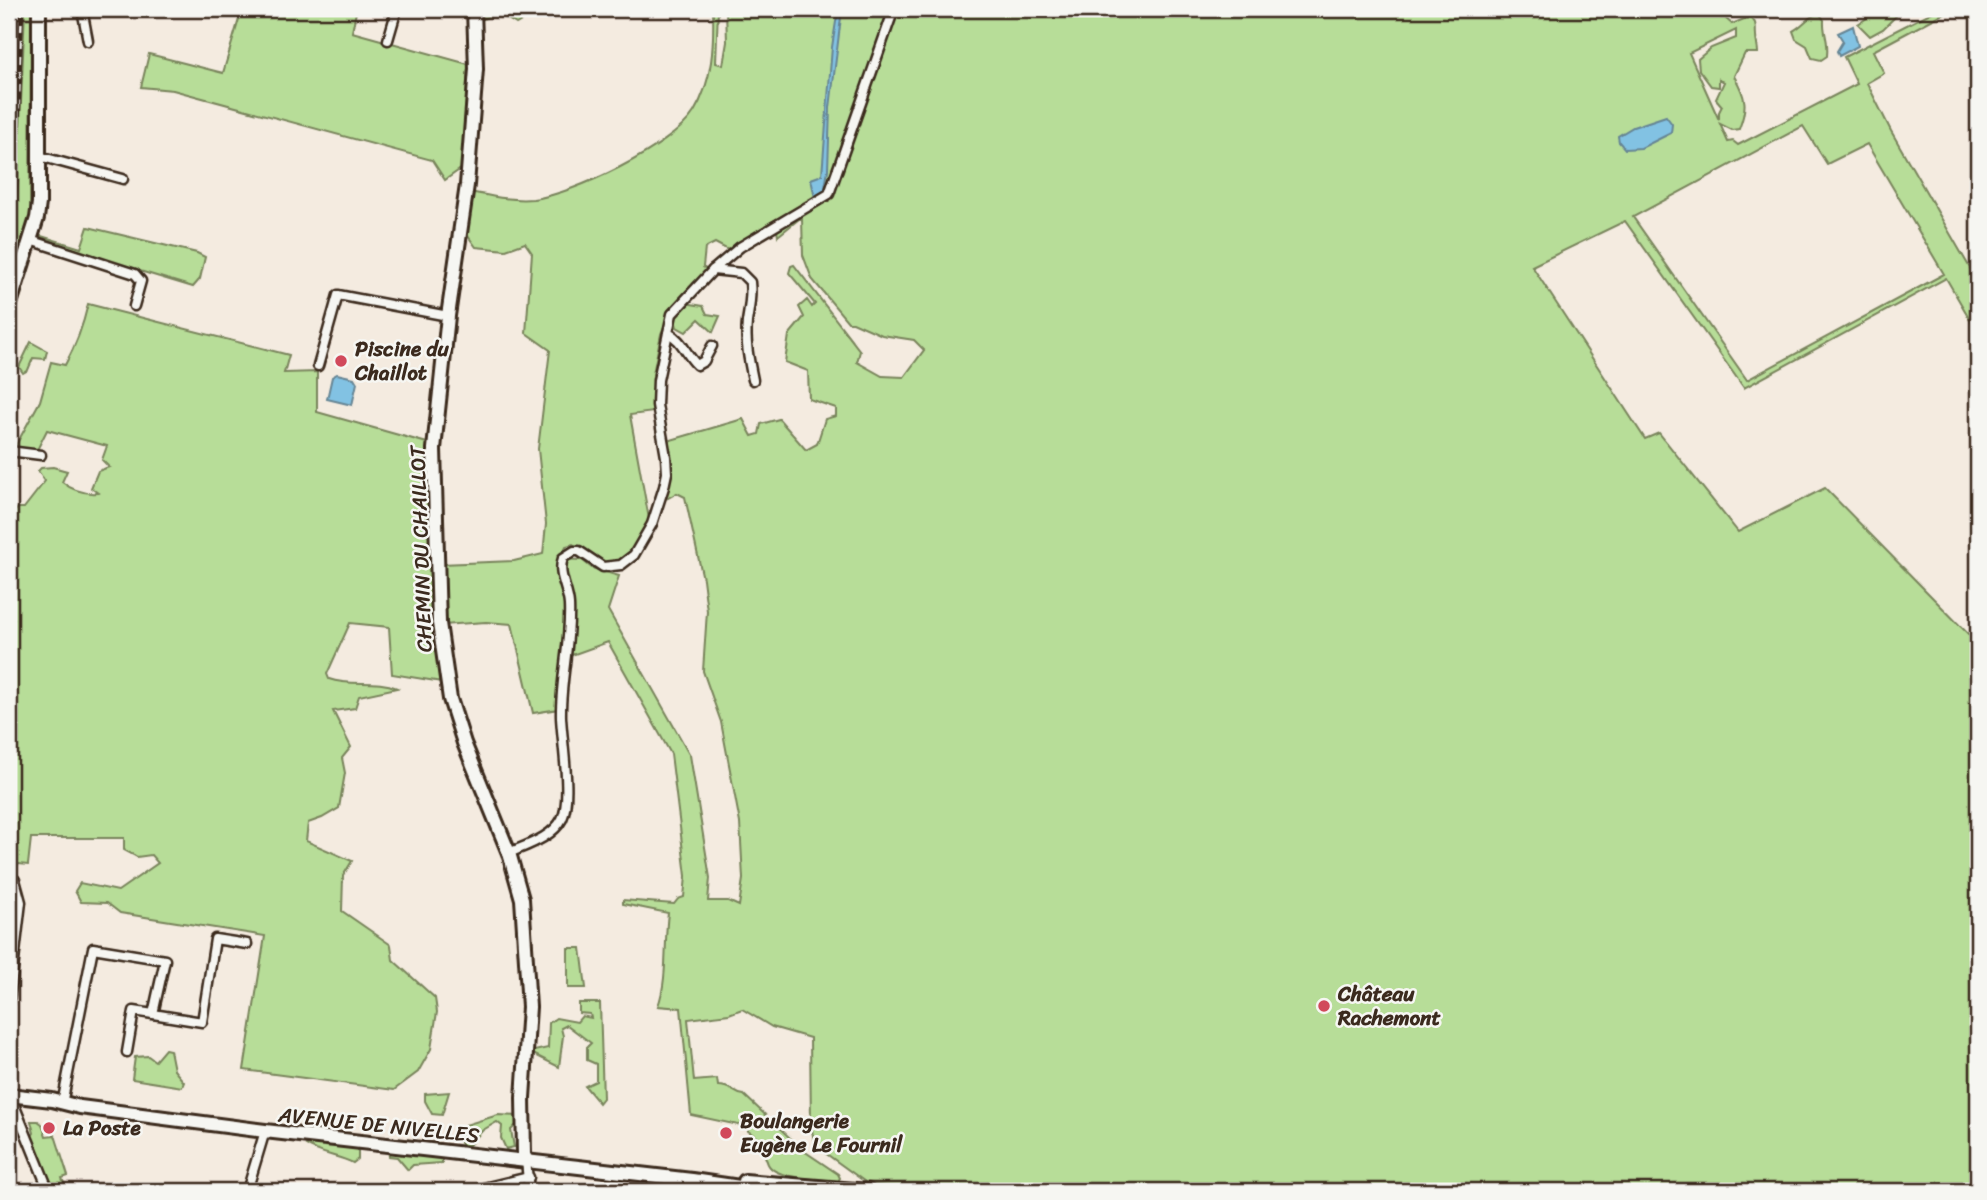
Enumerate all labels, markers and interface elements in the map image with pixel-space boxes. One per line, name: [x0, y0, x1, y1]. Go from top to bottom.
place label: Piscine du Chaillot: [354, 330, 450, 392]
marker: Piscine du Chaillot: [333, 353, 349, 369]
street label: CHEMIN DU CHAILLOT: [398, 444, 444, 653]
place label: Château Rachemont: [1337, 975, 1441, 1037]
marker: Château Rachemont: [1316, 998, 1332, 1014]
street label: AVENUE DE NIVELLES: [275, 1095, 482, 1154]
place label: Boulangerie Eugène Le Fournil: [740, 1102, 903, 1164]
place label: La Poste: [63, 1109, 142, 1147]
marker: La Poste: [41, 1120, 57, 1136]
marker: Boulangerie Eugène Le Fournil: [718, 1125, 734, 1141]

